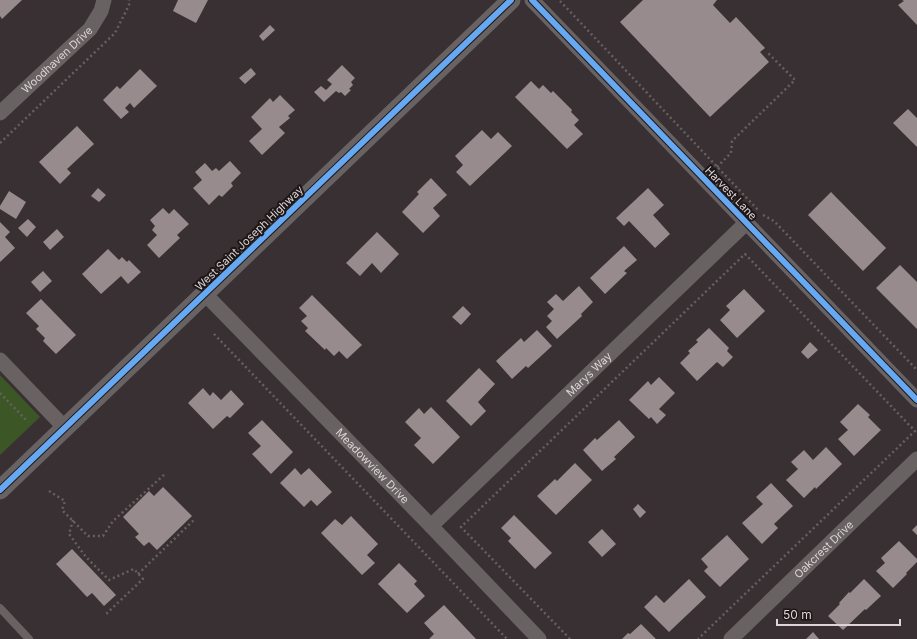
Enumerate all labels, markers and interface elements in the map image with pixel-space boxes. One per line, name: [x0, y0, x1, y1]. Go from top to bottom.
street label: Woodhaven Drive: [19, 23, 95, 96]
street label: Harvest Lane: [702, 163, 760, 223]
street label: West Saint Joseph Highway: [192, 183, 306, 293]
street label: Marys Way: [563, 349, 615, 399]
street label: Meadowview Drive: [333, 425, 412, 506]
street label: Oakcrest Drive: [791, 518, 856, 581]
scale bar: [777, 601, 900, 627]
text: 50 m: [783, 607, 812, 622]

